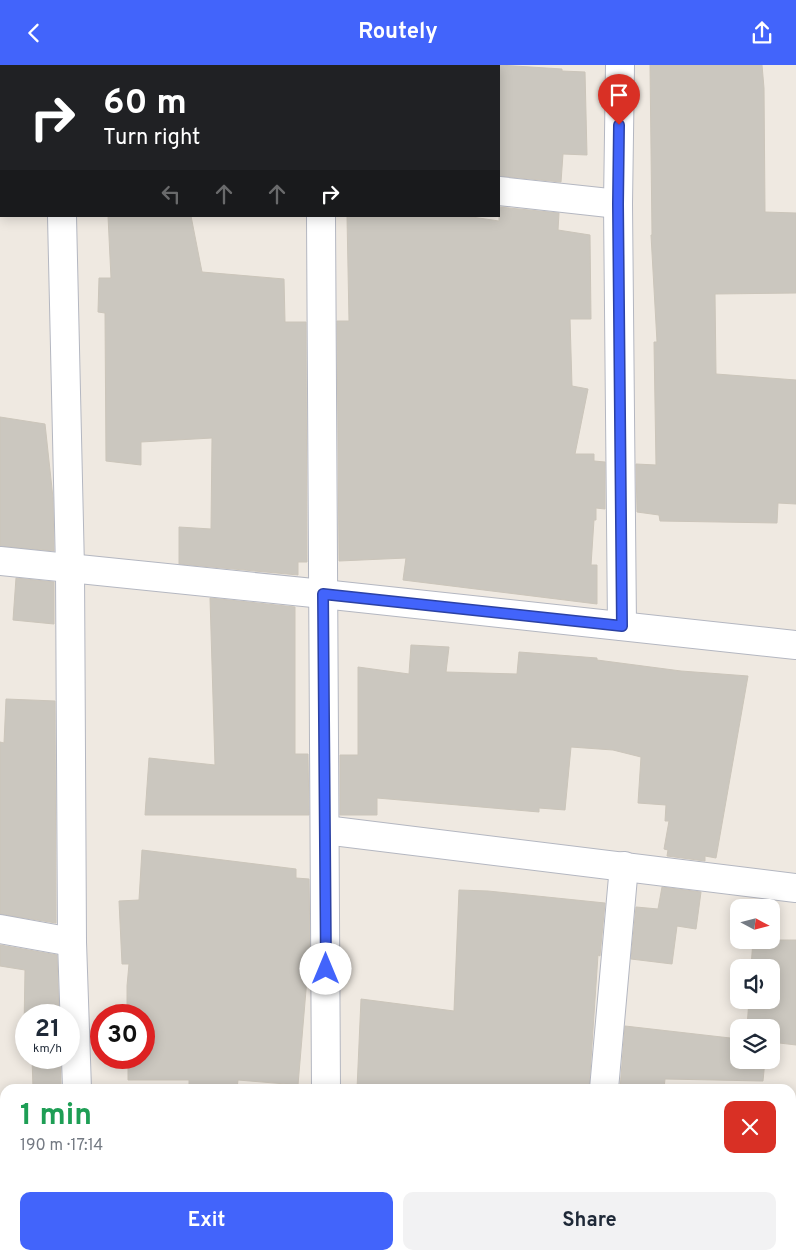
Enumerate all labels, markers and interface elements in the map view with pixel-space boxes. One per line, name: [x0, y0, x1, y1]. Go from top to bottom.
icon: back: [20, 19, 48, 47]
text: Routely: [358, 19, 438, 46]
icon: share: [748, 19, 776, 47]
pin: [598, 74, 640, 125]
icon: arrive: [605, 81, 633, 109]
text: 60 m: [103, 82, 187, 126]
icon: right: [20, 85, 85, 150]
text: Turn right: [103, 125, 200, 152]
icon: left: [157, 180, 185, 208]
icon: ahead: [210, 180, 238, 208]
icon: ahead: [263, 180, 291, 208]
icon: right: [316, 180, 344, 208]
north arrow: [730, 899, 780, 949]
map controls: [730, 899, 780, 1069]
position arrow: [299, 942, 351, 994]
button: sound: [730, 959, 780, 1009]
speed limit sign: 30: [90, 1004, 155, 1069]
text: 21: [35, 1014, 60, 1046]
button: layers: [730, 1019, 780, 1069]
text: km/h: [33, 1041, 62, 1057]
text: 1 min: [20, 1098, 92, 1135]
button: close: [724, 1101, 776, 1153]
text: 190 m · 17:14: [20, 1136, 103, 1156]
button: Exit: [20, 1192, 393, 1250]
button: Share: [403, 1192, 776, 1250]

